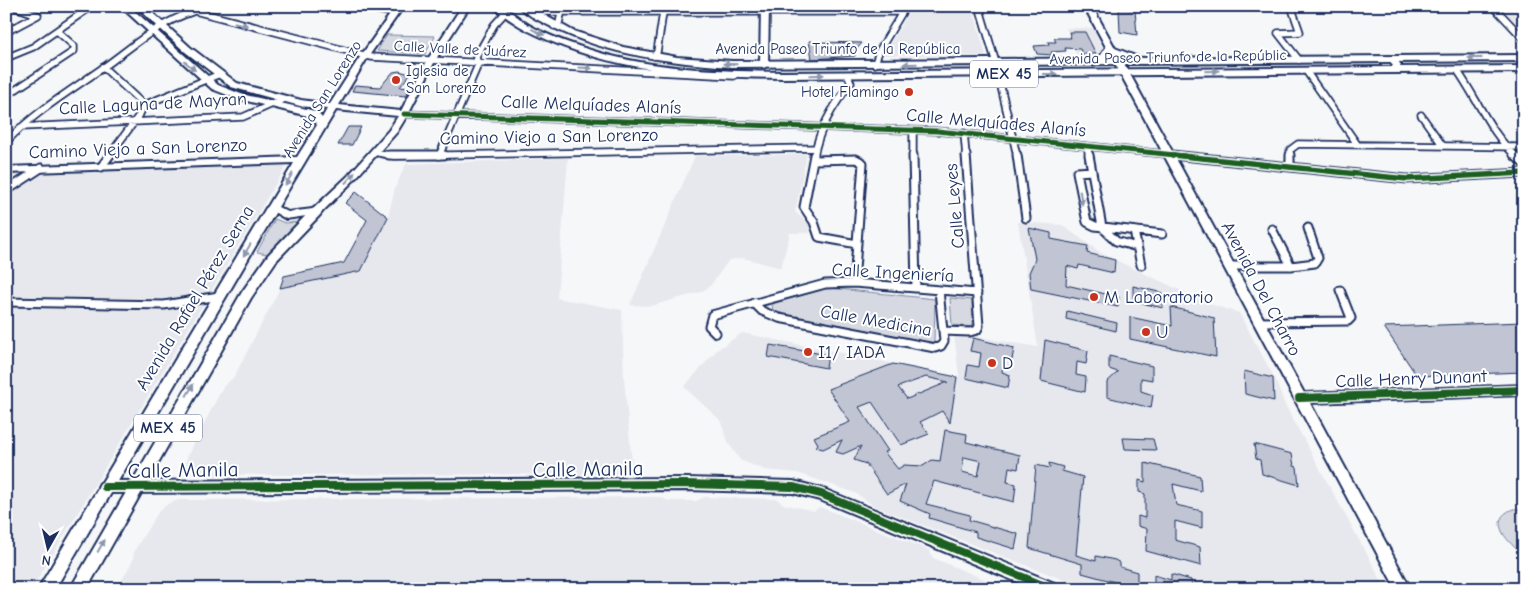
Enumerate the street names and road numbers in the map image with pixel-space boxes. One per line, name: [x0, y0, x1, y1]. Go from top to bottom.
street label: Avenida San Lorenzo: [279, 37, 365, 161]
street label: Calle Valle de Juárez: [393, 37, 527, 61]
street label: Avenida Paseo Triunfo de la República: [716, 40, 960, 58]
street label: Avenida Paseo Triunfo de la Repúblic: [1049, 46, 1287, 68]
road number: MEX 45: [970, 61, 1038, 88]
street label: Calle Laguna de Mayran: [58, 89, 248, 119]
street label: Calle Melquíades Alanís: [500, 91, 682, 119]
street label: Calle Melquíades Alanís: [905, 105, 1087, 141]
street label: Camino Viejo a San Lorenzo: [439, 125, 659, 149]
street label: Camino Viejo a San Lorenzo: [28, 135, 248, 163]
street label: Calle Leyes: [941, 163, 969, 249]
street label: Avenida Rafael Pérez Serna: [132, 202, 258, 394]
street label: Avenida Del Charro: [1217, 218, 1305, 360]
street label: Calle Ingeniería: [831, 259, 955, 287]
street label: Calle Medicina: [819, 301, 933, 341]
street label: Calle Henry Dunant: [1335, 366, 1488, 392]
road number: MEX 45: [134, 414, 202, 442]
street label: Calle Manila: [532, 456, 644, 482]
street label: Calle Manila: [127, 457, 239, 483]

